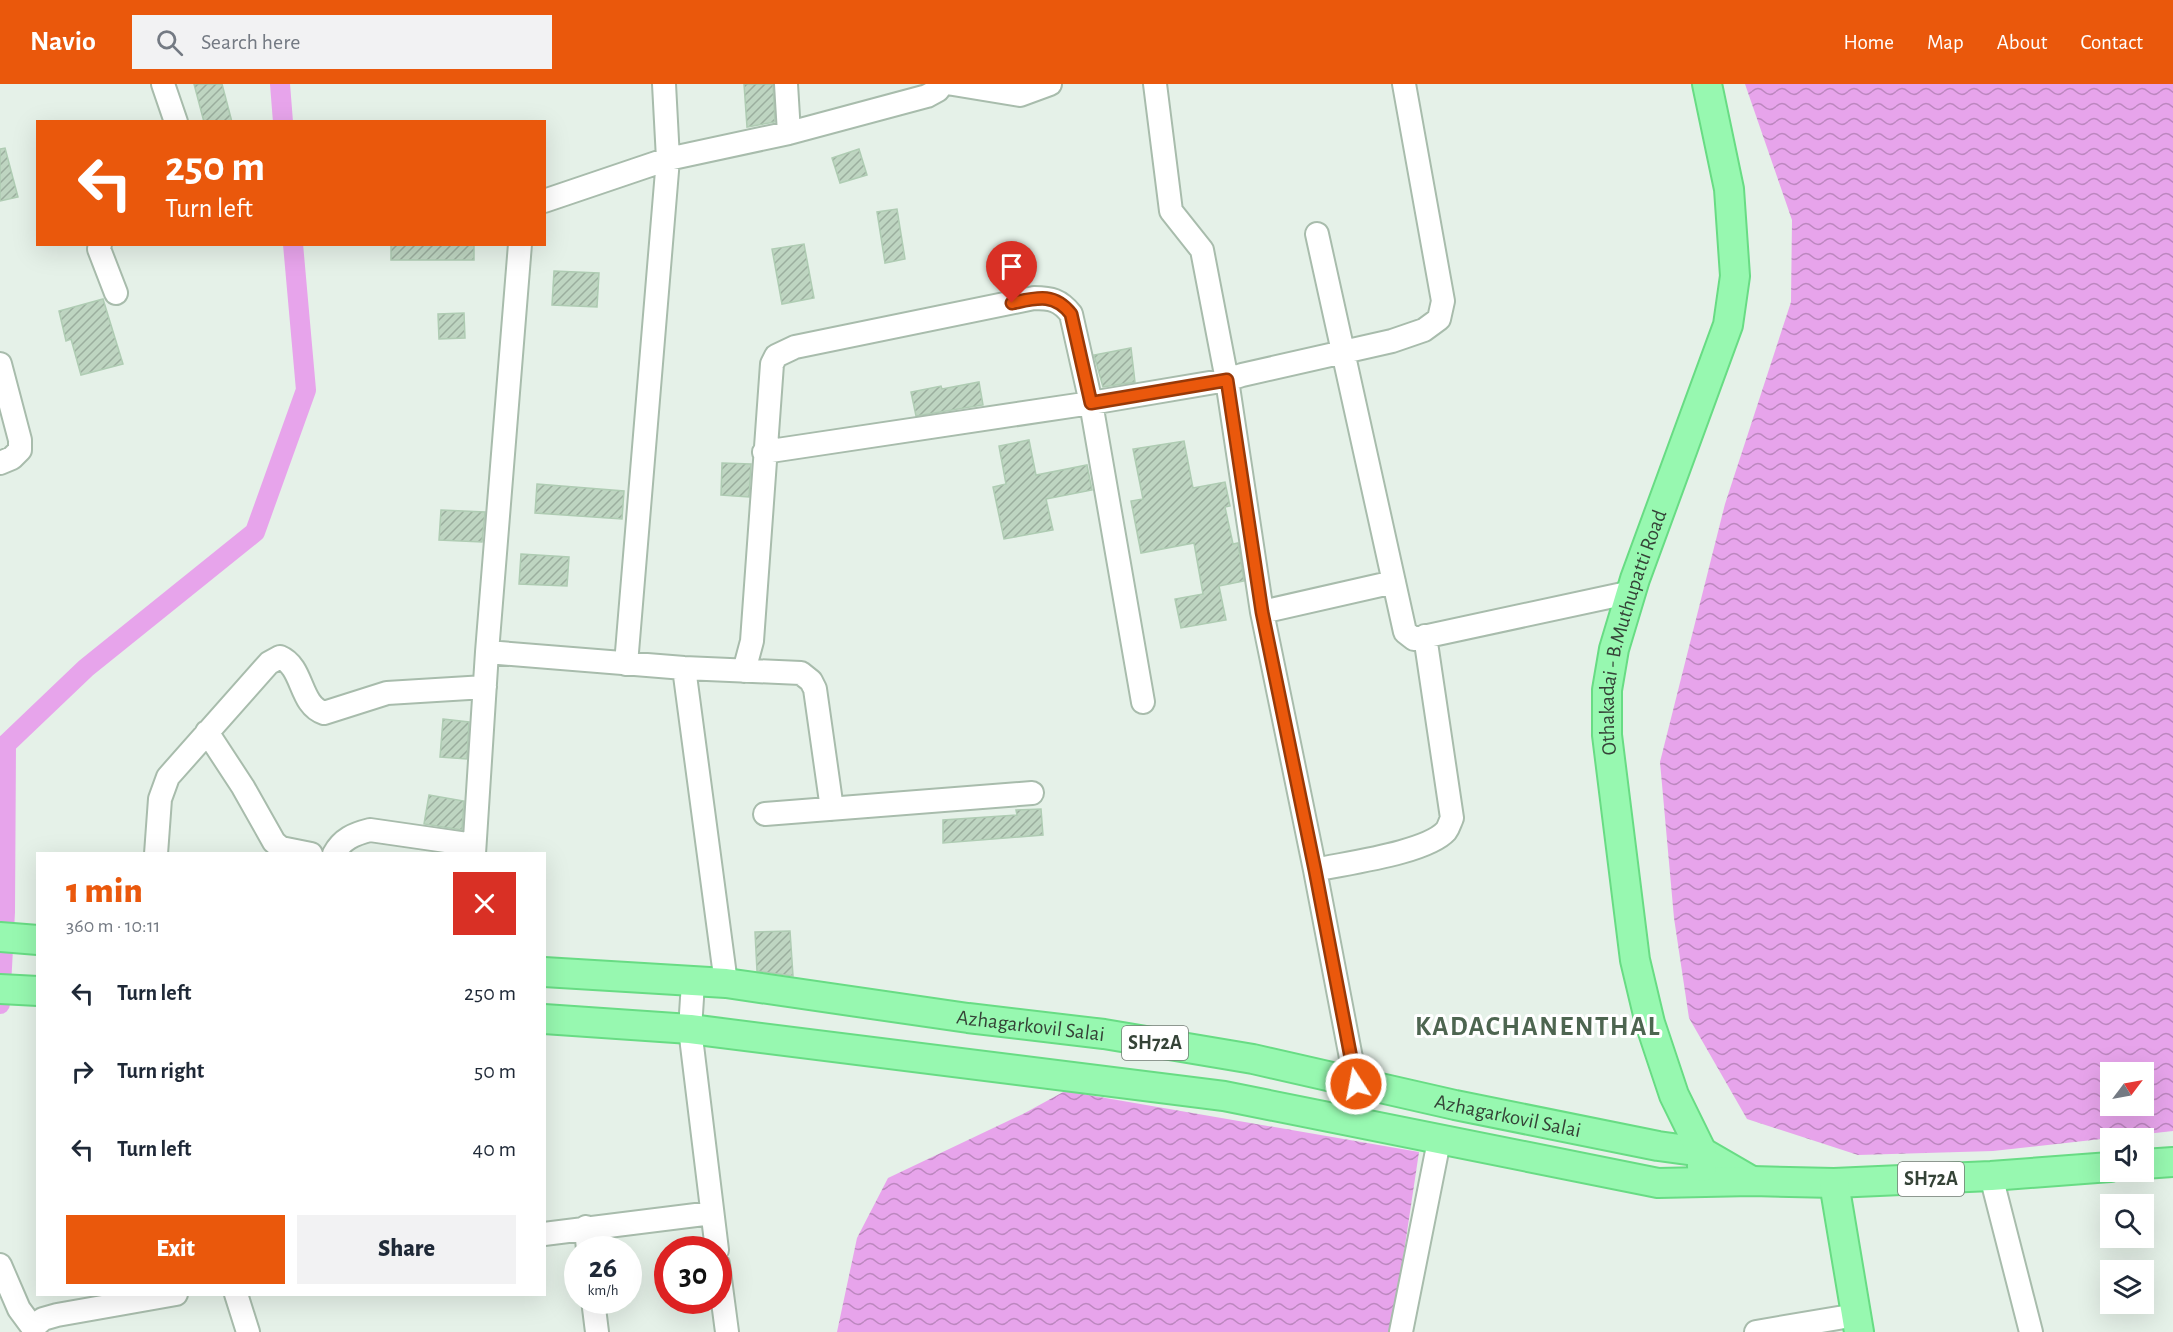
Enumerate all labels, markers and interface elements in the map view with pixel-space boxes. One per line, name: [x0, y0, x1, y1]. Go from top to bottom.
search box: [132, 15, 552, 69]
icon: search: [153, 26, 186, 59]
text: Navio: [30, 28, 96, 56]
text: Search here: [201, 31, 300, 53]
text: Home: [1843, 32, 1894, 53]
text: Map: [1927, 32, 1964, 53]
text: About: [1997, 32, 2047, 53]
text: Contact: [2080, 32, 2143, 53]
icon: left: [66, 144, 144, 222]
text: 250 m: [165, 146, 265, 188]
text: Turn left: [165, 195, 253, 222]
pin: [986, 241, 1037, 303]
icon: arrive: [995, 250, 1028, 283]
street label: Othakadai - B.Muthupatti Road: [1597, 507, 1670, 757]
button: close: [453, 872, 516, 935]
text: 1 min: [66, 873, 143, 909]
text: 360 m · 10:11: [66, 916, 160, 936]
icon: left: [66, 977, 99, 1010]
text: Turn left: [117, 982, 191, 1004]
text: 250 m: [464, 982, 516, 1004]
street label: Azhagarkovil Salai: [955, 1006, 1106, 1045]
district label: KADACHANENTHAL: [1415, 1013, 1661, 1040]
road number: SH72A: [1122, 1026, 1188, 1060]
position arrow: [1324, 1052, 1388, 1116]
icon: right: [66, 1055, 99, 1088]
text: Turn right: [117, 1060, 204, 1082]
text: 50 m: [474, 1060, 516, 1082]
north arrow: [2100, 1062, 2154, 1116]
map controls: [2100, 1062, 2154, 1314]
street label: Azhagarkovil Salai: [1433, 1090, 1583, 1141]
button: sound: [2100, 1128, 2154, 1182]
icon: left: [66, 1133, 99, 1166]
text: Turn left: [117, 1138, 191, 1160]
text: 40 m: [473, 1138, 516, 1160]
road number: SH72A: [1898, 1162, 1964, 1196]
button: search: [2100, 1194, 2154, 1248]
button: Exit: [66, 1215, 285, 1284]
button: Share: [297, 1215, 516, 1284]
speed limit sign: 30: [654, 1236, 732, 1314]
text: 26: [589, 1253, 617, 1283]
button: layers: [2100, 1260, 2154, 1314]
text: km/h: [588, 1283, 618, 1298]

